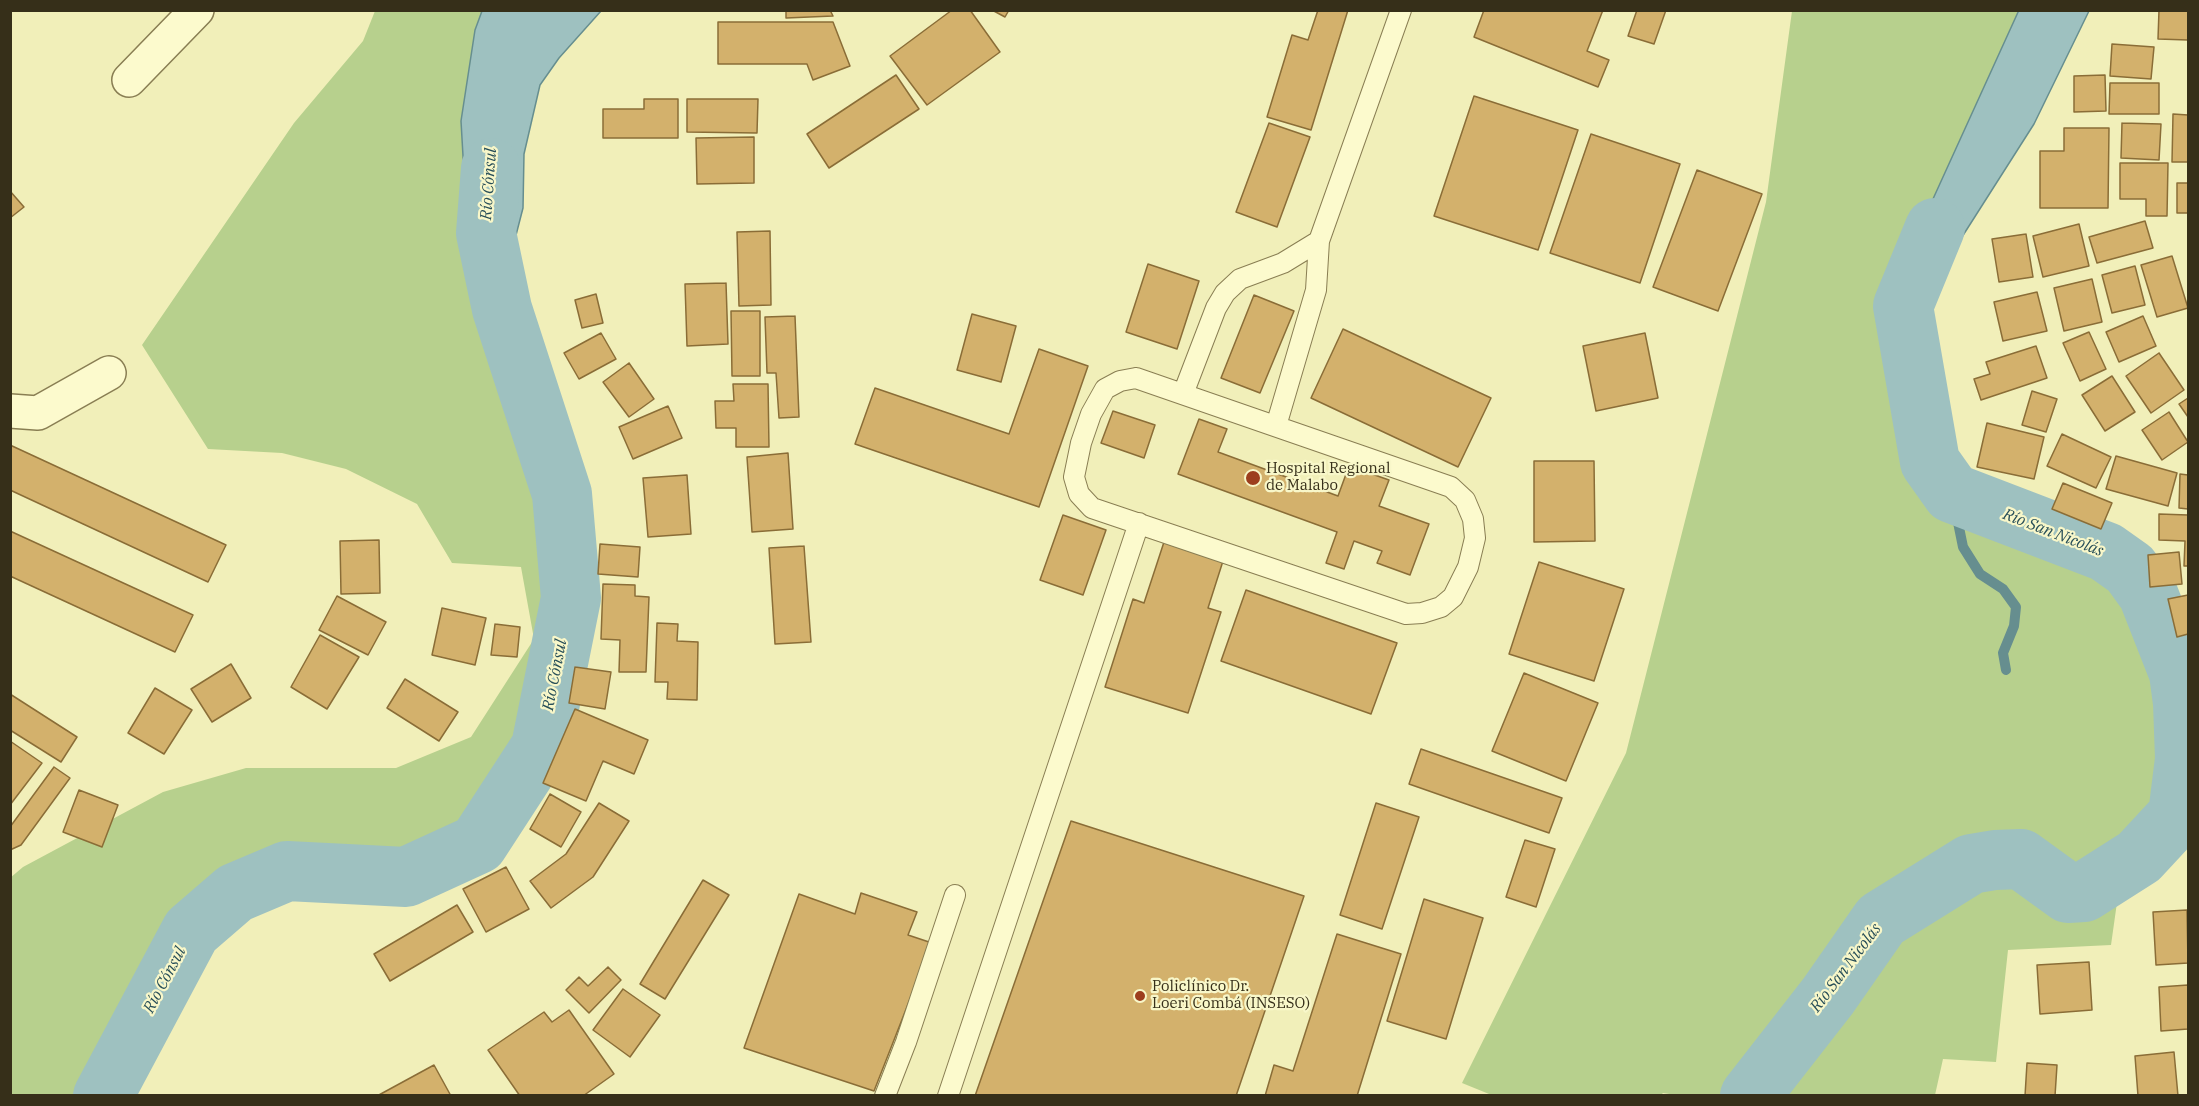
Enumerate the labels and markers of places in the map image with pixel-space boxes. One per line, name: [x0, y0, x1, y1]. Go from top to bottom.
place label: Hospital Regional de Malabo: [1266, 460, 1390, 495]
marker: Hospital Regional de Malabo: [1244, 469, 1262, 487]
place label: Policlínico Dr. Loeri Combá (INSESO): [1152, 978, 1310, 1013]
marker: Policlínico Dr. Loeri Combá (INSESO): [1133, 989, 1147, 1003]

